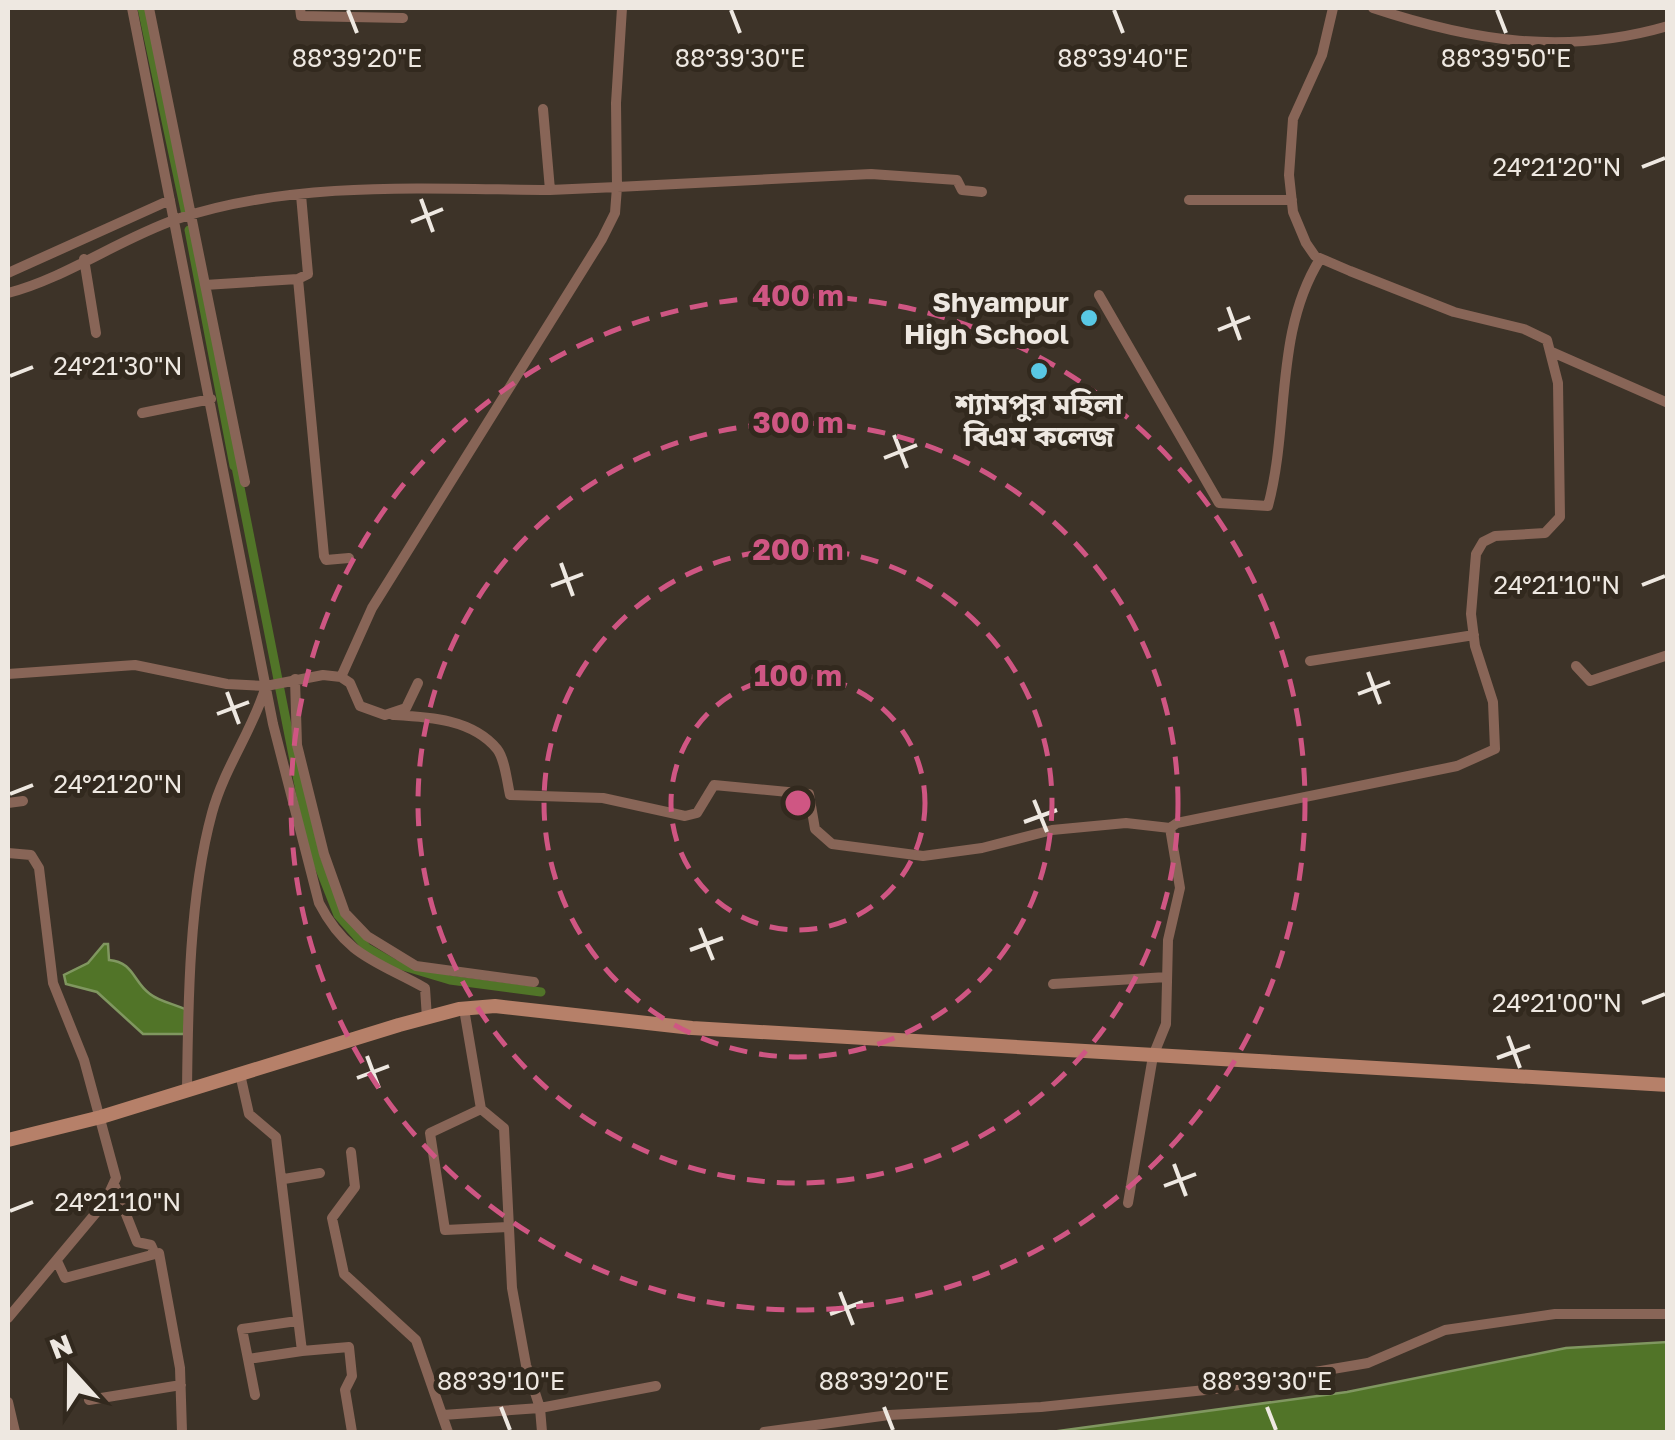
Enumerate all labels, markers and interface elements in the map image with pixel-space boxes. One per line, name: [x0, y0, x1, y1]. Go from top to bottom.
text: 88°39'20"E: [292, 42, 422, 73]
text: 88°39'30"E: [675, 42, 805, 73]
text: 88°39'40"E: [1057, 42, 1189, 73]
text: 88°39'50"E: [1441, 42, 1571, 73]
text: 24°21'20"N: [1492, 151, 1622, 182]
text: 400 m: [752, 277, 844, 313]
place label: Shyampur High School: [904, 285, 1069, 350]
marker: Shyampur High School: [1078, 307, 1100, 329]
text: 24°21'30"N: [53, 350, 183, 381]
marker: শ্যামপুর মহিলা বিএম কলেজ: [1028, 360, 1050, 382]
place label: শ্যামপুর মহিলা বিএম কলেজ: [954, 387, 1124, 452]
text: 300 m: [752, 404, 844, 440]
text: 200 m: [752, 531, 844, 567]
text: 24°21'10"N: [1494, 569, 1620, 600]
text: 100 m: [754, 657, 842, 693]
text: 24°21'20"N: [53, 768, 183, 799]
centre of rings: [780, 785, 816, 821]
text: 24°21'00"N: [1492, 987, 1622, 1018]
text: 24°21'10"N: [55, 1186, 181, 1217]
north arrow: [20, 1320, 120, 1420]
text: N: [45, 1327, 77, 1365]
text: 88°39'10"E: [437, 1365, 565, 1396]
text: 88°39'20"E: [819, 1365, 949, 1396]
text: 88°39'30"E: [1202, 1365, 1332, 1396]

